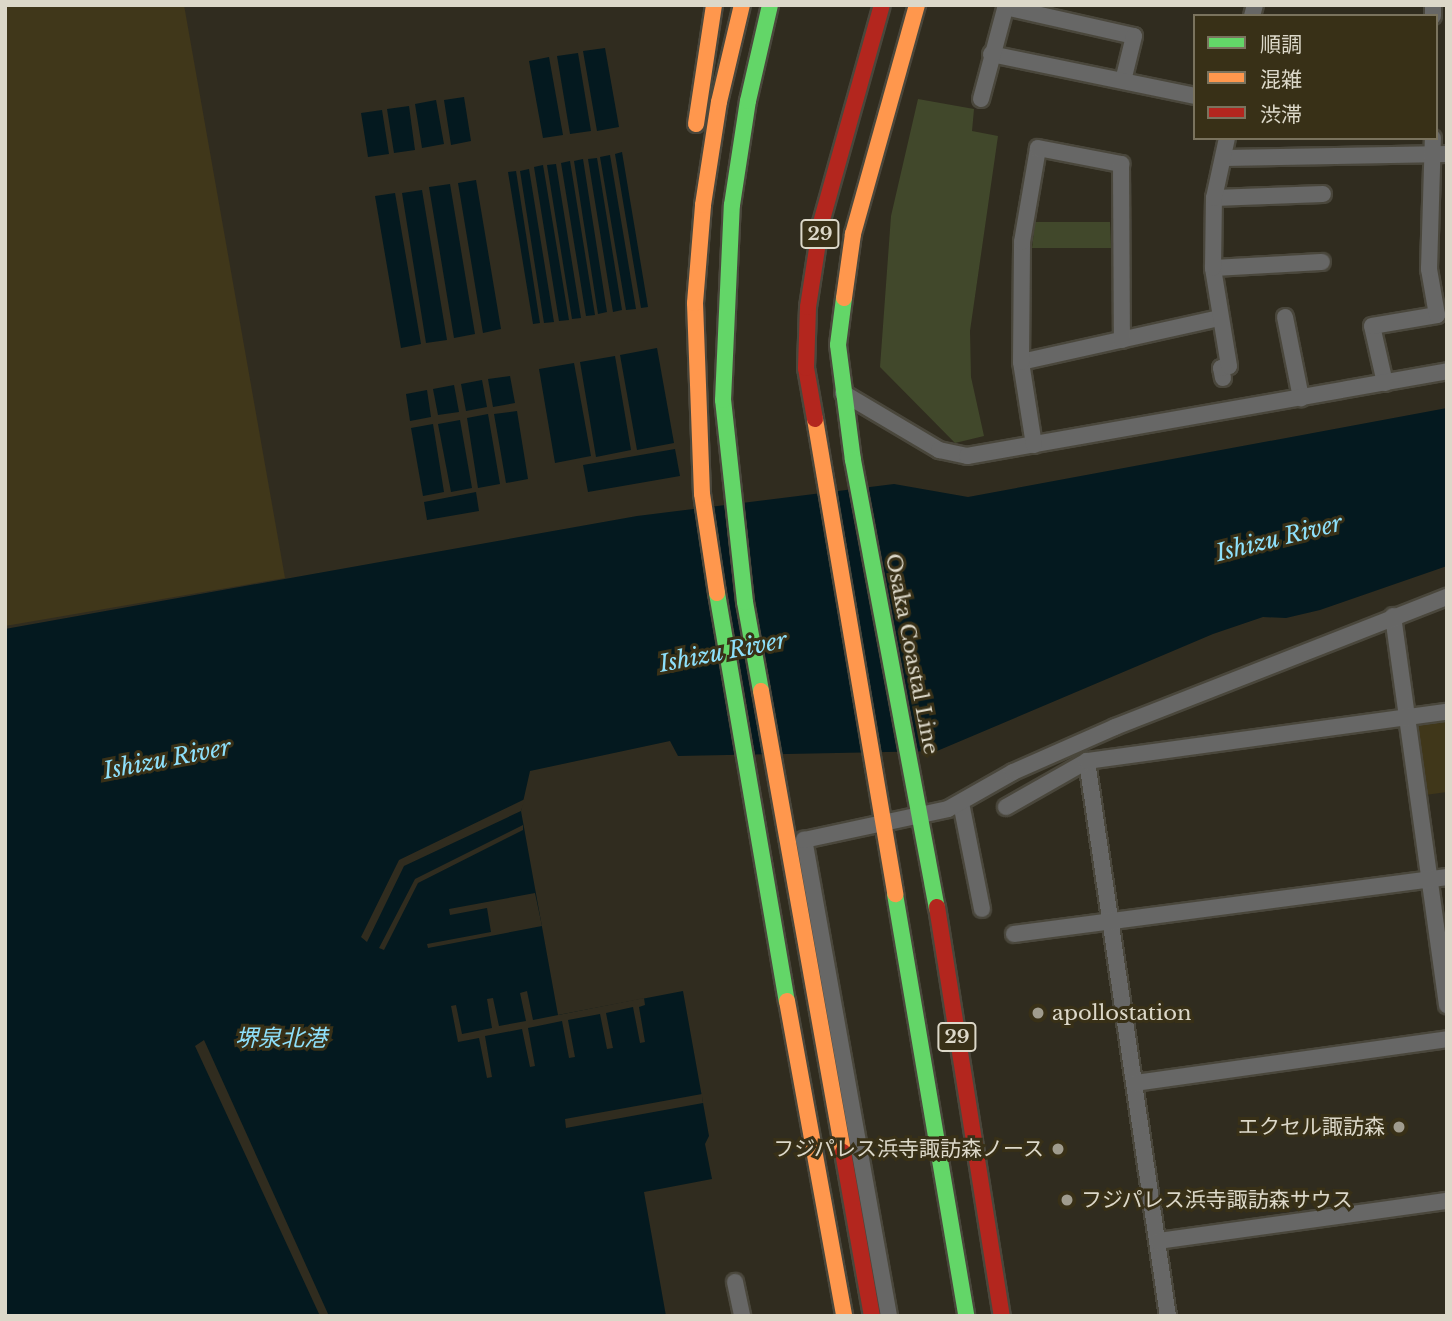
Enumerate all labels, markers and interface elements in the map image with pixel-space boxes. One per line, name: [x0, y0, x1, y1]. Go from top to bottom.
legend: [1193, 14, 1438, 140]
text: 順調: [1260, 32, 1302, 58]
text: 混雑: [1260, 67, 1302, 93]
text: 渋滞: [1260, 102, 1302, 128]
road number: 29: [799, 218, 841, 250]
water label: Ishizu River: [1212, 509, 1346, 567]
street label: Osaka Coastal Line: [880, 551, 944, 757]
water label: Ishizu River: [656, 626, 790, 678]
water label: Ishizu River: [100, 733, 234, 785]
place label: apollostation: [1052, 1000, 1191, 1026]
marker: apollostation: [1030, 1005, 1046, 1021]
road number: 29: [936, 1021, 978, 1052]
water label: 堺泉北港: [235, 1024, 327, 1052]
place label: エクセル諏訪森: [1238, 1114, 1385, 1140]
marker: エクセル諏訪森: [1391, 1119, 1407, 1135]
place label: フジパレス浜寺諏訪森ノース: [771, 1136, 1044, 1162]
marker: フジパレス浜寺諏訪森ノース: [1050, 1141, 1066, 1157]
place label: フジパレス浜寺諏訪森サウス: [1081, 1187, 1354, 1213]
marker: フジパレス浜寺諏訪森サウス: [1059, 1192, 1075, 1208]

